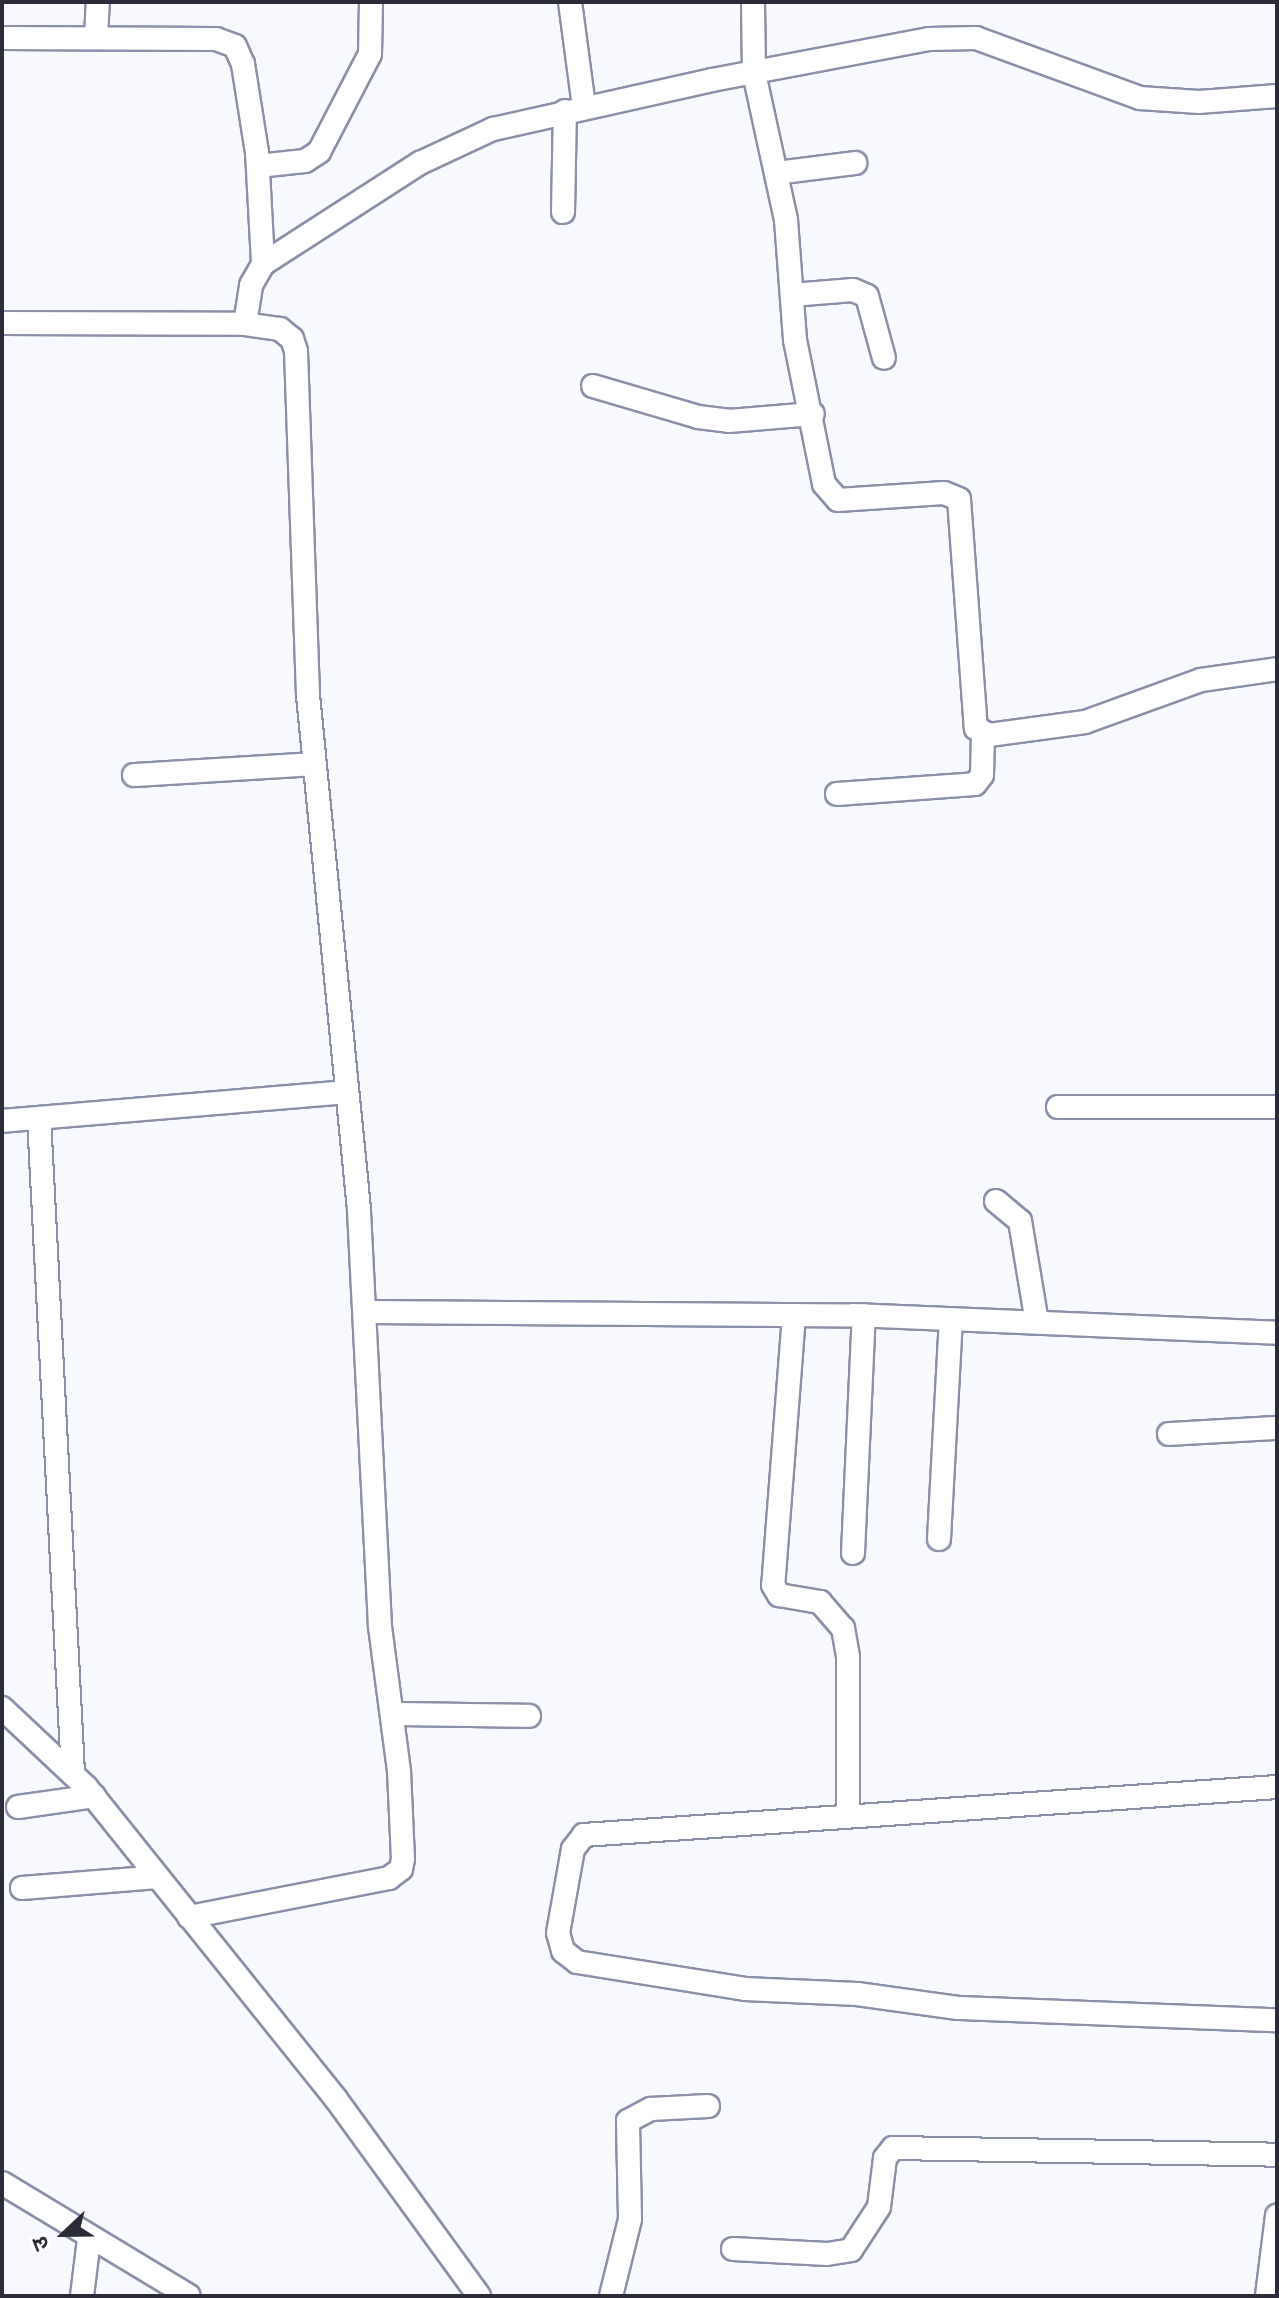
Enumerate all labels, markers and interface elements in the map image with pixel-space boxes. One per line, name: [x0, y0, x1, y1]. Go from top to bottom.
north arrow: [24, 2194, 104, 2274]
text: उ: [26, 2232, 56, 2254]

